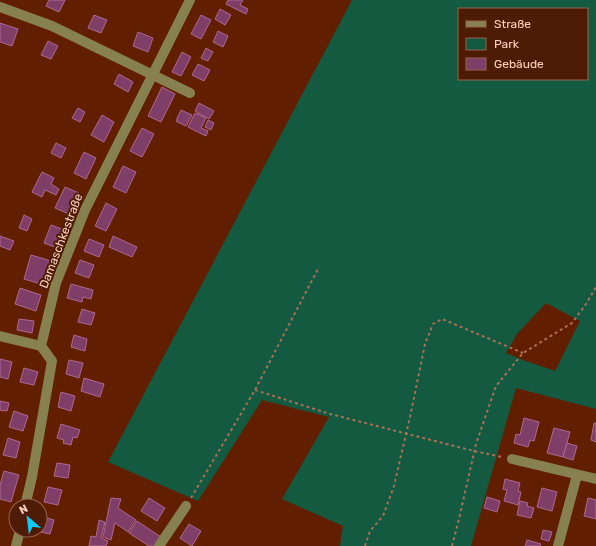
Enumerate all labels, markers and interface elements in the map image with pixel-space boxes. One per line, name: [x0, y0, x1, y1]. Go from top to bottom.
legend: [458, 8, 588, 80]
text: Straße: [494, 17, 531, 31]
text: Park: [494, 37, 520, 51]
text: Gebäude: [494, 57, 544, 71]
street label: Damaschkestraße: [36, 191, 86, 290]
north arrow: [8, 498, 48, 538]
text: N: [17, 502, 30, 517]

